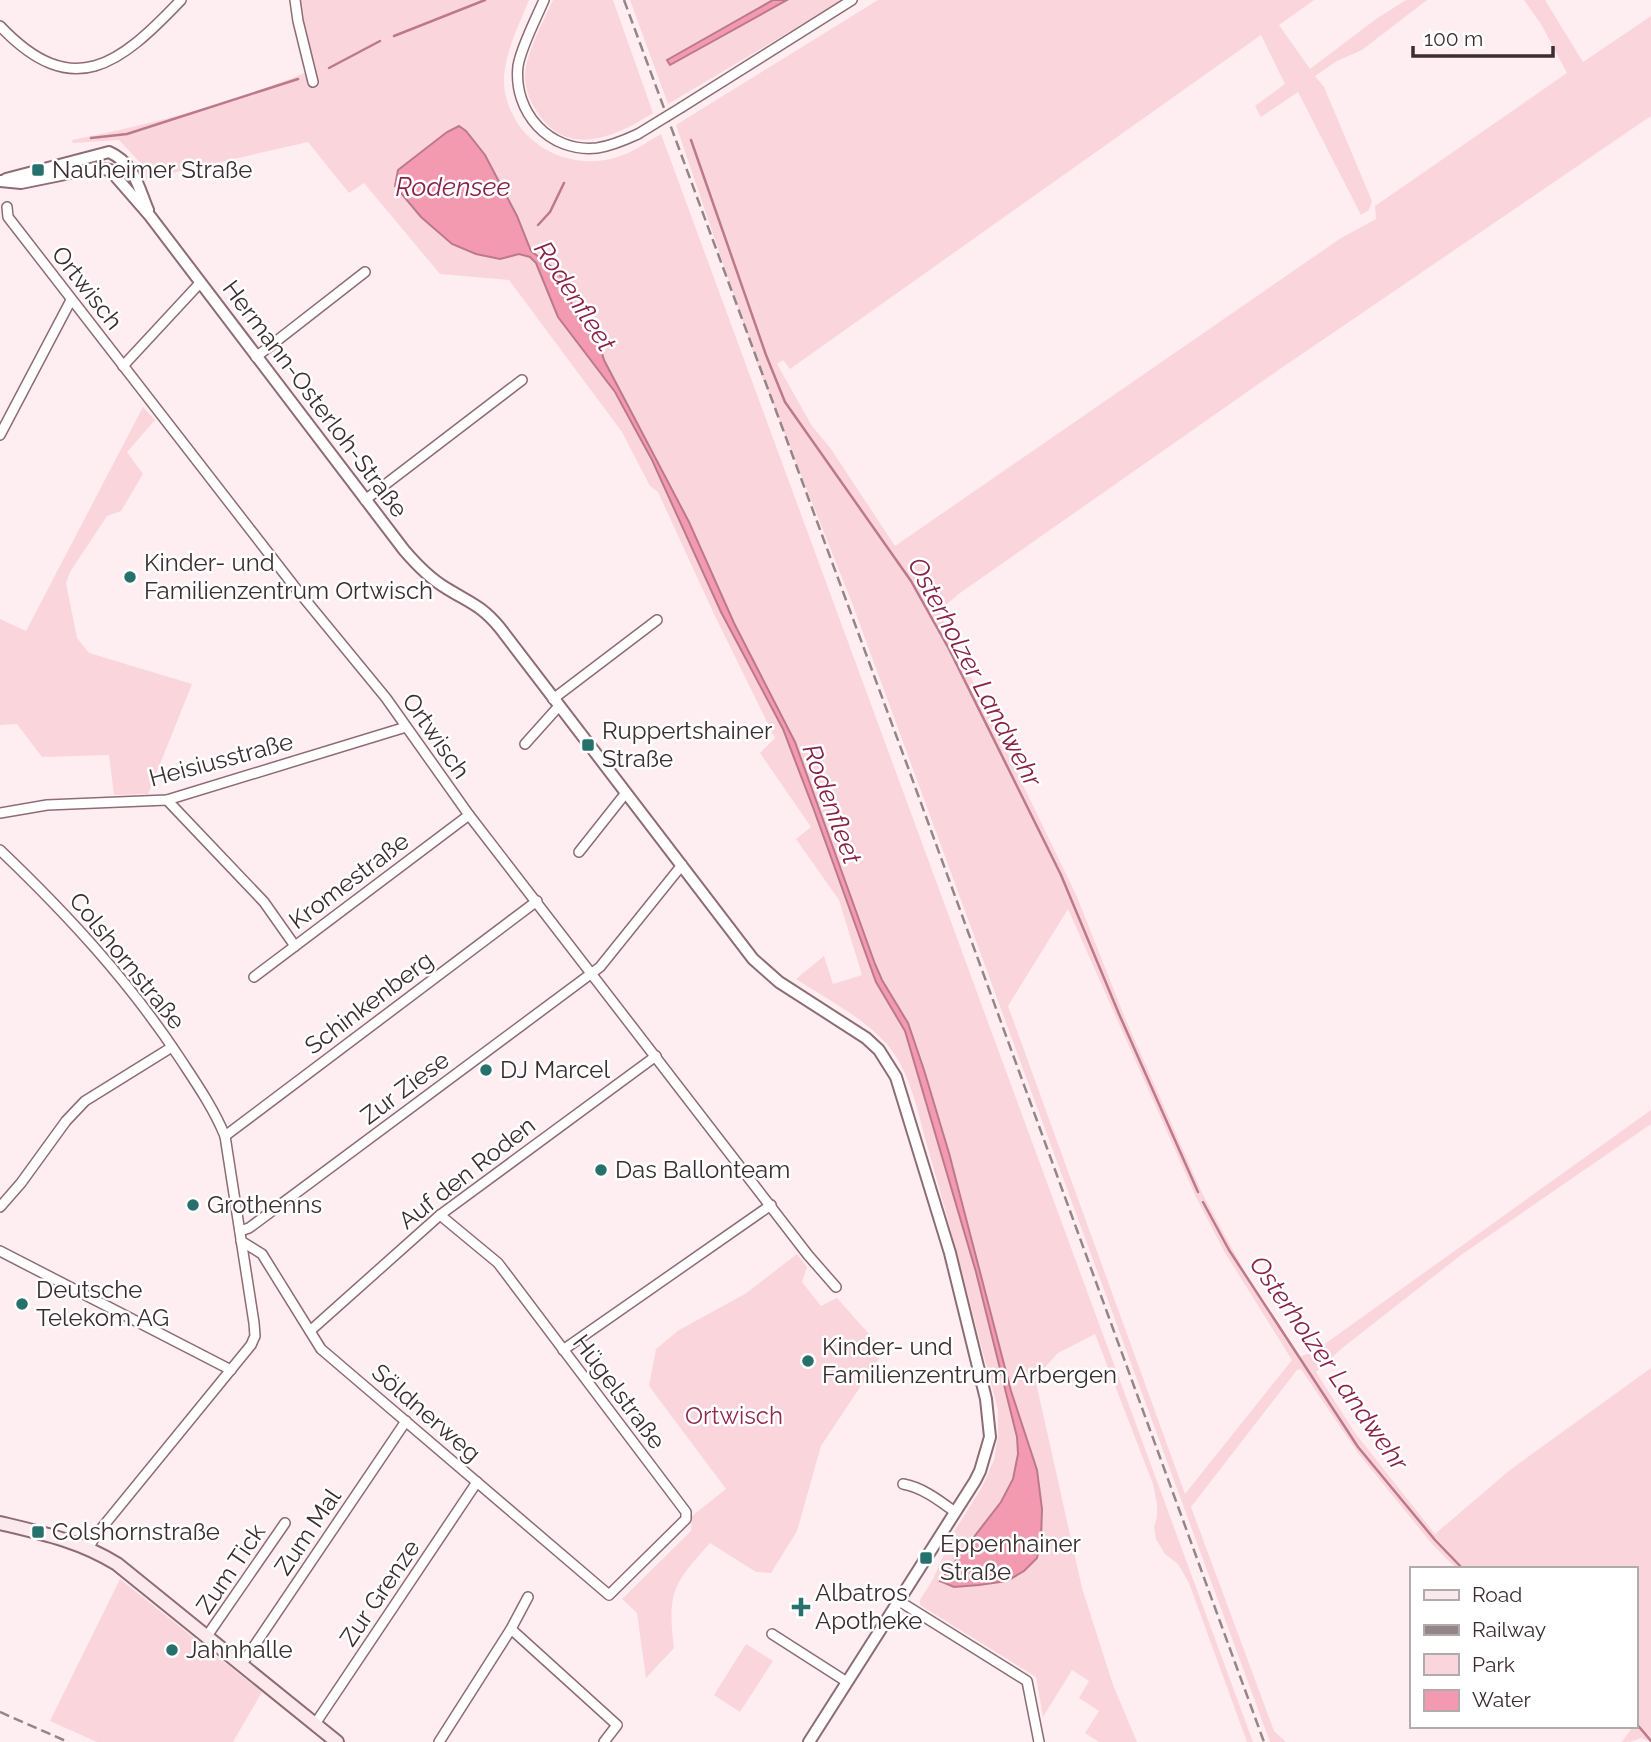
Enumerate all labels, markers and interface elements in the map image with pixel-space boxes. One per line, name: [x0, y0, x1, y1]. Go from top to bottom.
scale bar: [1413, 14, 1553, 58]
text: 100 m: [1424, 26, 1483, 51]
place label: Nauheimer Straße: [52, 155, 252, 184]
marker: Nauheimer Straße: [30, 162, 46, 178]
water label: Rodensee: [396, 172, 511, 202]
water label: Rodenfleet: [528, 235, 622, 357]
street label: Ortwisch: [46, 240, 129, 335]
street label: Hermann-Osterloh-Straße: [217, 274, 414, 523]
place label: Kinder- und Familienzentrum Ortwisch: [144, 548, 433, 605]
water label: Osterholzer Landwehr: [902, 552, 1049, 793]
marker: Kinder- und Familienzentrum Ortwisch: [122, 569, 138, 585]
street label: Ortwisch: [396, 687, 476, 784]
place label: Ruppertshainer Straße: [602, 716, 773, 773]
street label: Heisiusstraße: [146, 726, 296, 793]
marker: Ruppertshainer Straße: [580, 737, 596, 753]
water label: Rodenfleet: [796, 740, 868, 869]
street label: Kromestraße: [283, 826, 414, 935]
street label: Colshornstraße: [63, 886, 192, 1035]
street label: Schinkenberg: [299, 945, 438, 1060]
street label: Zur Ziese: [355, 1045, 455, 1130]
place label: DJ Marcel: [500, 1055, 610, 1084]
marker: DJ Marcel: [478, 1062, 494, 1078]
street label: Auf den Roden: [393, 1110, 541, 1235]
place label: Das Ballonteam: [615, 1155, 790, 1184]
marker: Das Ballonteam: [593, 1162, 609, 1178]
place label: Grothenns: [207, 1190, 322, 1219]
marker: Grothenns: [185, 1197, 201, 1213]
water label: Osterholzer Landwehr: [1244, 1250, 1415, 1477]
place label: Deutsche Telekom AG: [36, 1275, 169, 1332]
marker: Deutsche Telekom AG: [14, 1296, 30, 1312]
street label: Hügelstraße: [567, 1329, 672, 1455]
place label: Kinder- und Familienzentrum Arbergen: [822, 1332, 1117, 1389]
marker: Kinder- und Familienzentrum Arbergen: [800, 1353, 816, 1369]
street label: Söldnerweg: [366, 1357, 487, 1468]
park label: Ortwisch: [685, 1401, 783, 1430]
street label: Zum Mal: [268, 1483, 347, 1580]
place label: Colshornstraße: [52, 1517, 220, 1546]
street label: Zum Tick: [190, 1518, 271, 1619]
marker: Colshornstraße: [30, 1524, 46, 1540]
place label: Eppenhainer Straße: [940, 1529, 1082, 1586]
street label: Zur Grenze: [333, 1534, 426, 1651]
marker: Eppenhainer Straße: [918, 1550, 934, 1566]
legend: [1410, 1567, 1637, 1728]
place label: Albatros Apotheke: [815, 1578, 922, 1635]
text: Road: [1472, 1582, 1522, 1607]
marker: Albatros Apotheke: [793, 1599, 809, 1615]
text: Railway: [1472, 1617, 1546, 1642]
place label: Jahnhalle: [186, 1635, 293, 1664]
marker: Jahnhalle: [164, 1642, 180, 1658]
text: Park: [1472, 1652, 1515, 1677]
text: Water: [1472, 1687, 1531, 1712]

